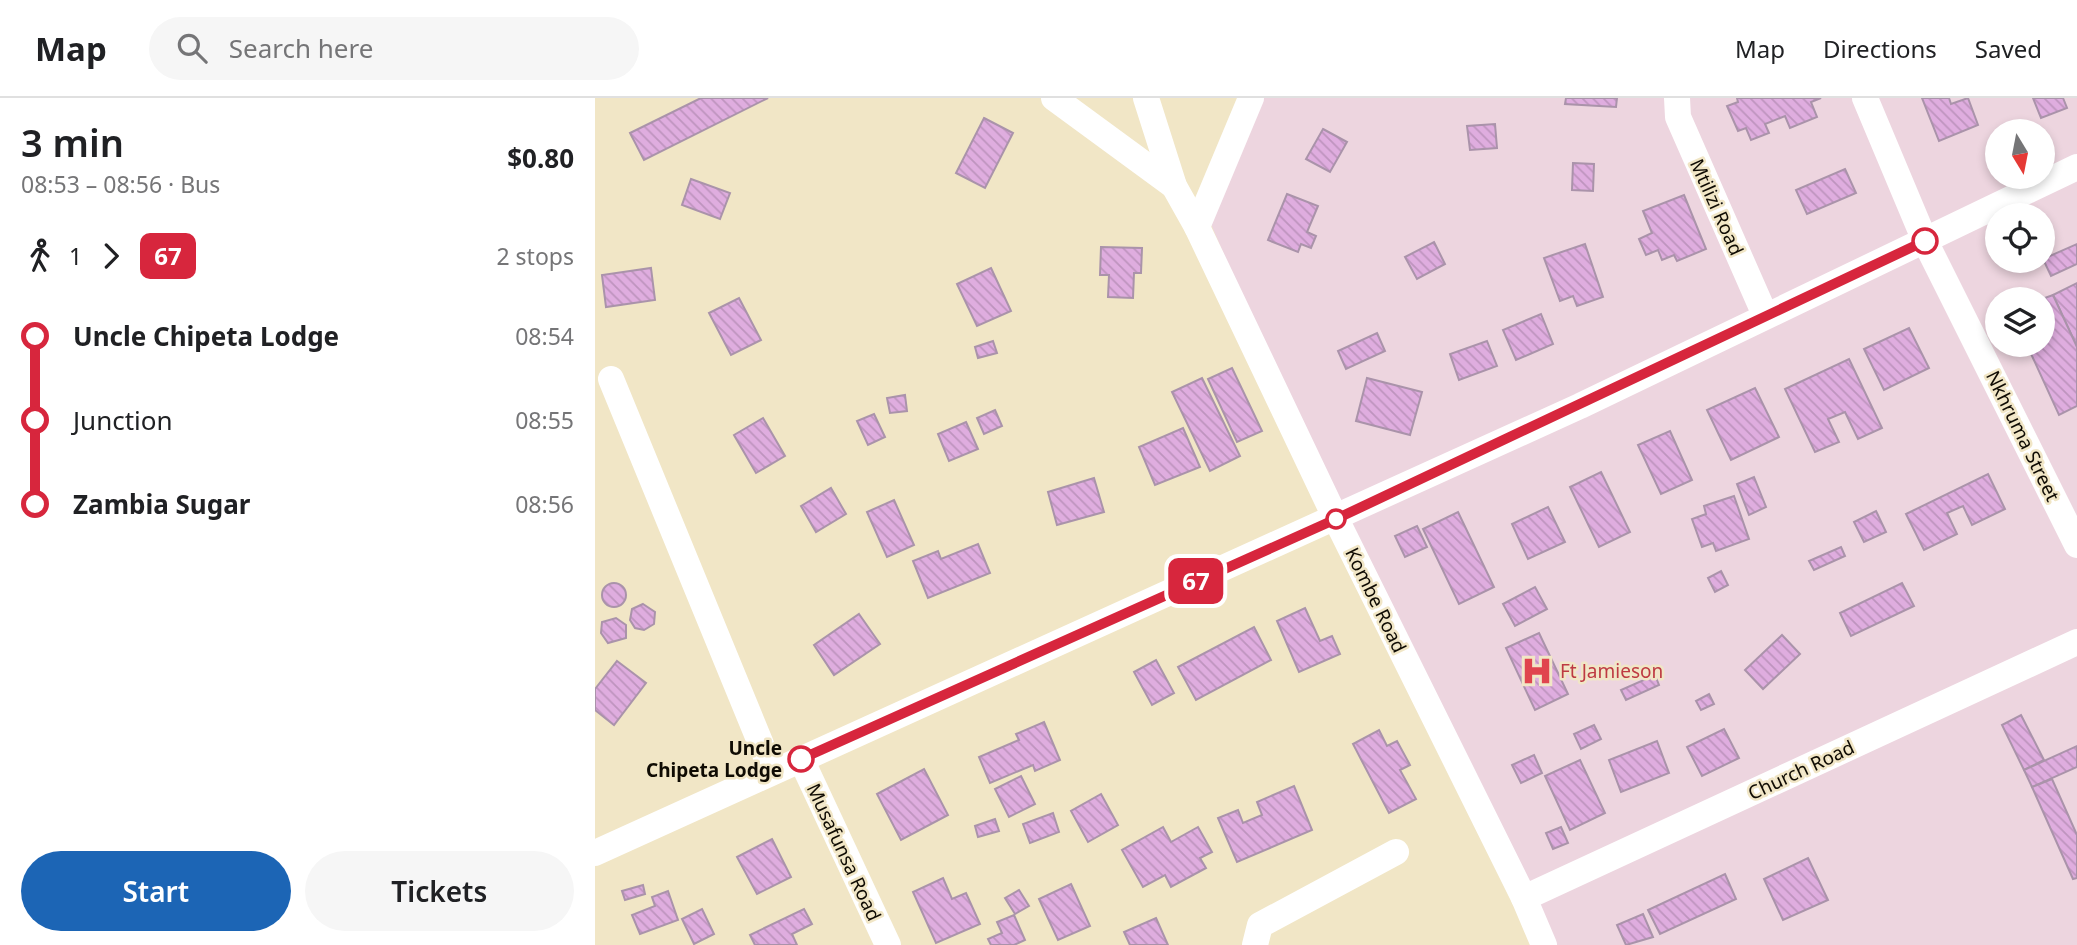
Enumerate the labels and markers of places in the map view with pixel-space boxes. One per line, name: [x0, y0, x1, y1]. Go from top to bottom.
unlabelled marker: [1912, 228, 1938, 254]
unlabelled marker: [1326, 509, 1346, 529]
hospital icon: Ft Jamieson: [1520, 654, 1554, 688]
place label: Ft Jamieson: [1560, 658, 1663, 684]
place label: Uncle Chipeta Lodge: [646, 735, 782, 783]
marker: Uncle Chipeta Lodge: [788, 746, 814, 772]

